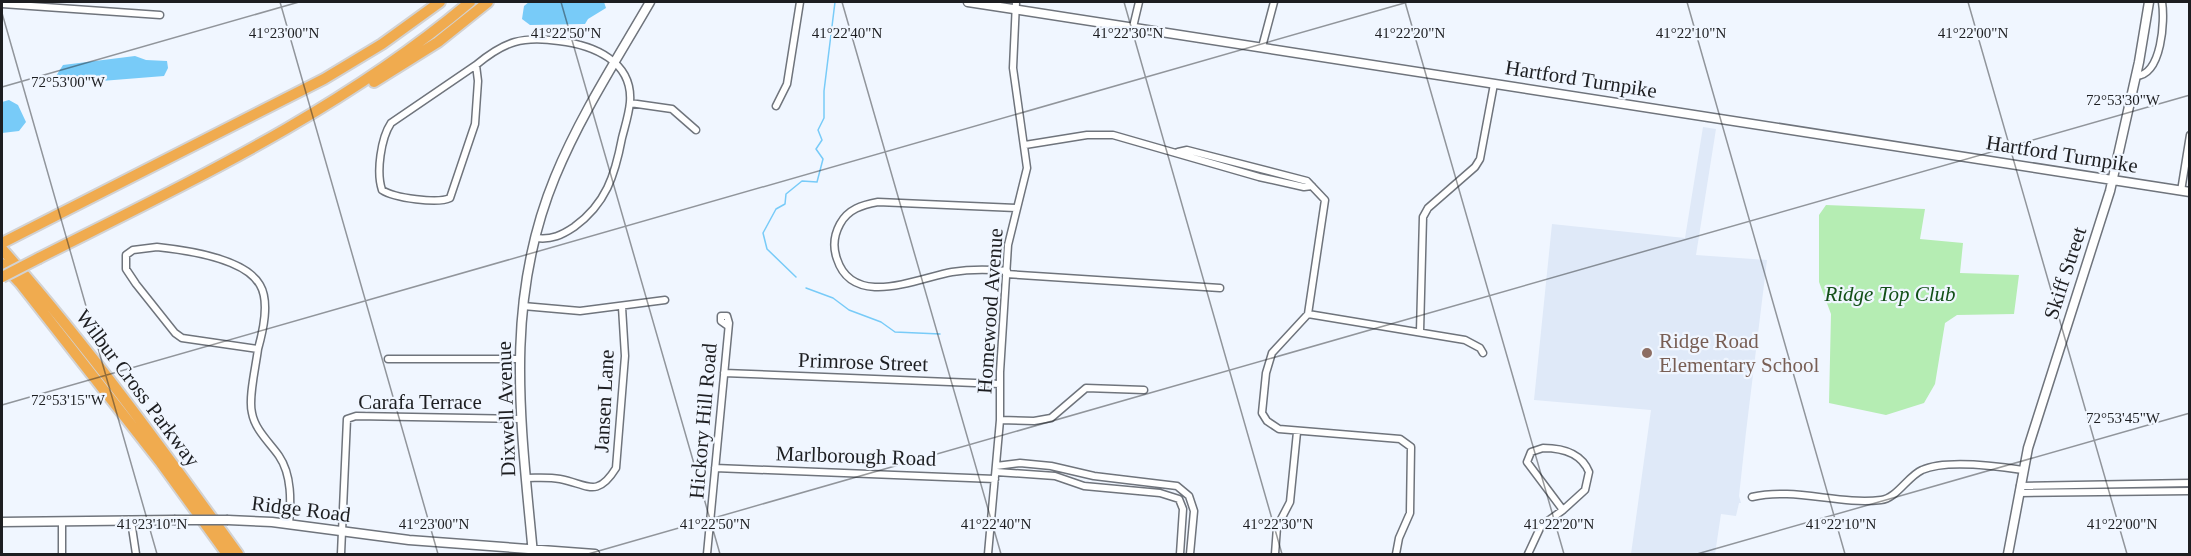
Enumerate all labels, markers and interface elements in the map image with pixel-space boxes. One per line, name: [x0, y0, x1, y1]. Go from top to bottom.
text: 41°23'00"N: [249, 25, 319, 41]
text: 41°22'50"N: [531, 25, 601, 41]
text: 41°22'40"N: [812, 25, 882, 41]
text: 41°22'30"N: [1093, 25, 1163, 41]
text: 41°22'20"N: [1375, 25, 1445, 41]
text: 41°22'10"N: [1656, 25, 1726, 41]
text: 41°22'00"N: [1938, 25, 2008, 41]
street label: Hartford Turnpike: [1503, 55, 1659, 103]
text: 72°53'00"W: [31, 74, 106, 90]
text: 72°53'30"W: [2086, 92, 2161, 108]
street label: Hartford Turnpike: [1984, 130, 2140, 178]
street label: Skiff Street: [2039, 224, 2091, 322]
street label: Homewood Avenue: [972, 227, 1008, 395]
park label: Ridge Top Club: [1823, 282, 1956, 306]
street label: Wilbur Cross Parkway: [71, 305, 205, 472]
place label: Ridge Road Elementary School: [1659, 329, 1820, 377]
street label: Dixwell Avenue: [492, 341, 520, 477]
street label: Hickory Hill Road: [684, 342, 722, 500]
marker: Ridge Road Elementary School: [1640, 346, 1654, 360]
street label: Primrose Street: [798, 348, 929, 376]
street label: Jansen Lane: [589, 349, 619, 453]
street label: Carafa Terrace: [358, 390, 482, 414]
text: 72°53'15"W: [31, 392, 106, 408]
text: 72°53'45"W: [2086, 410, 2161, 426]
street label: Marlborough Road: [775, 441, 937, 471]
street label: Ridge Road: [250, 491, 352, 527]
text: 41°23'10"N: [117, 516, 187, 532]
text: 41°23'00"N: [399, 516, 469, 532]
text: 41°22'50"N: [680, 516, 750, 532]
text: 41°22'40"N: [961, 516, 1031, 532]
text: 41°22'30"N: [1243, 516, 1313, 532]
text: 41°22'20"N: [1524, 516, 1594, 532]
text: 41°22'10"N: [1806, 516, 1876, 532]
text: 41°22'00"N: [2087, 516, 2157, 532]

